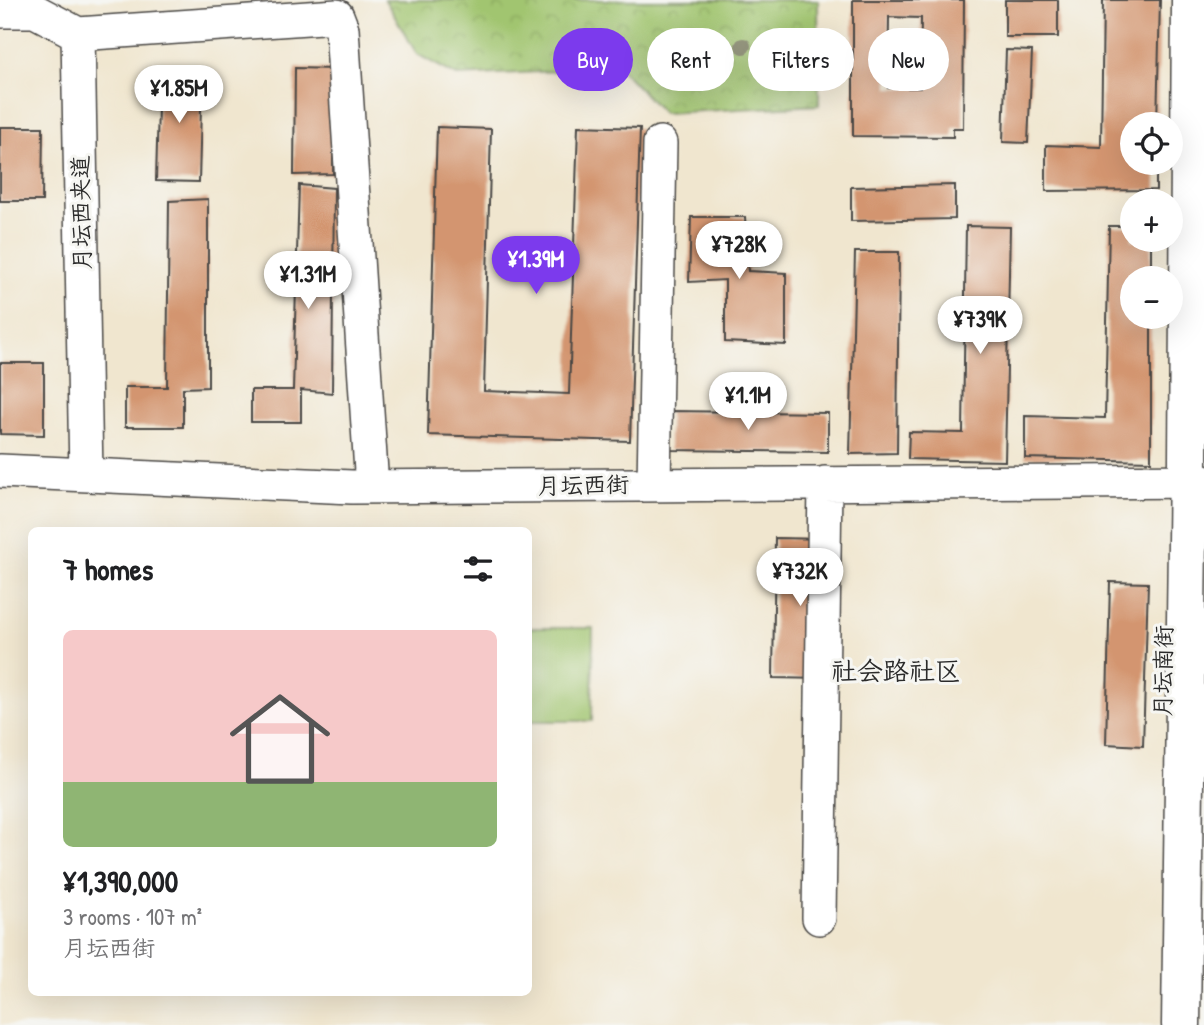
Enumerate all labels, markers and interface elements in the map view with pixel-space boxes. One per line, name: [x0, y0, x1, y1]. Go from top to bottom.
chip: Buy: [553, 28, 633, 91]
chip: Rent: [647, 28, 734, 91]
chip: Filters: [748, 28, 854, 91]
chip: New: [868, 28, 949, 91]
pin: ¥1.85M: [122, 66, 236, 125]
text: ¥1.85M: [150, 72, 208, 103]
map controls: [1120, 112, 1183, 329]
button: locate: [1120, 112, 1183, 175]
street label: 月坛西夹道: [64, 155, 97, 271]
button: +: [1120, 189, 1183, 252]
pin: ¥728K: [690, 222, 788, 281]
text: ¥728K: [712, 228, 766, 259]
pin: ¥1.39M: [479, 236, 593, 296]
text: ¥1.39M: [508, 243, 564, 274]
pin: ¥1.31M: [251, 252, 365, 311]
text: ¥1.31M: [280, 258, 336, 289]
button: −: [1120, 266, 1183, 329]
pin: ¥739K: [931, 296, 1029, 356]
text: ¥739K: [954, 303, 1006, 334]
pin: ¥1.1M: [699, 372, 797, 432]
text: ¥1.1M: [725, 379, 771, 410]
street label: 月坛西街: [537, 468, 629, 501]
pin: ¥732K: [751, 548, 849, 608]
text: 7 homes: [63, 549, 153, 589]
icon: filters: [459, 550, 497, 588]
text: ¥732K: [772, 555, 828, 586]
street label: 月坛南街: [1146, 625, 1179, 717]
district label: 社会路社区: [831, 653, 961, 688]
icon: home: [217, 676, 343, 802]
text: ¥1,390,000: [63, 861, 178, 901]
text: 3 rooms · 107 m²: [63, 901, 202, 932]
text: 月坛西街: [63, 932, 155, 963]

